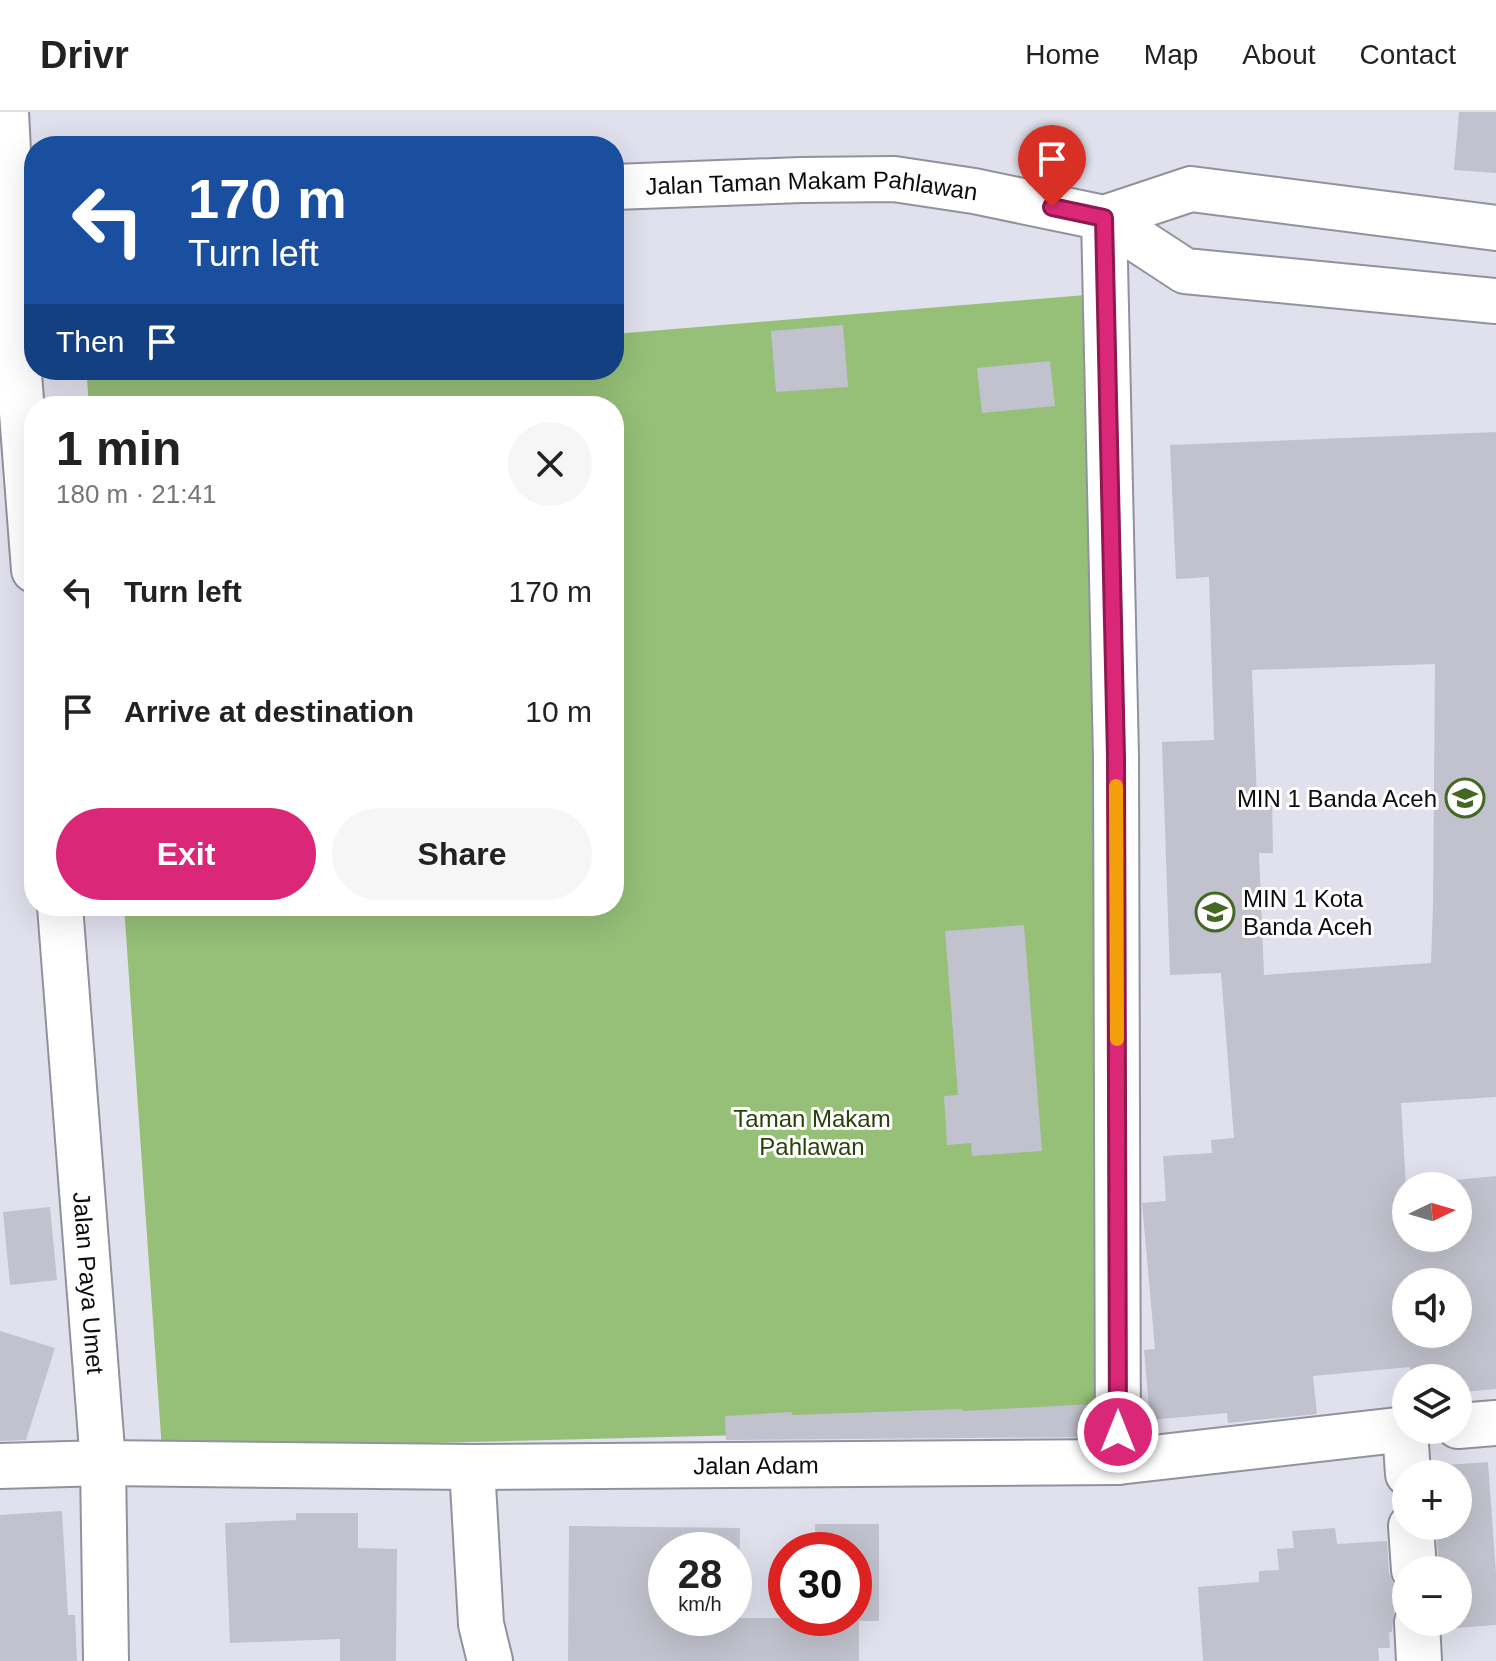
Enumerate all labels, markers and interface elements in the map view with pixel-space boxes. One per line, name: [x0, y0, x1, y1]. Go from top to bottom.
text: Drivr: [40, 34, 129, 76]
text: Home: [1025, 39, 1100, 70]
text: Map: [1144, 39, 1198, 70]
text: About: [1242, 39, 1316, 70]
text: Contact: [1360, 39, 1456, 70]
pin: [1018, 125, 1086, 207]
icon: arrive: [1030, 137, 1074, 181]
street label: Jalan Taman Makam Pahlawan: [645, 165, 980, 205]
text: 170 m: [188, 167, 347, 230]
icon: left: [56, 168, 160, 272]
text: Turn left: [188, 233, 319, 274]
icon: arrive: [140, 320, 184, 364]
text: Then: [56, 325, 124, 358]
text: 1 min: [56, 422, 181, 475]
button: close: [508, 422, 592, 506]
text: 180 m · 21:41: [56, 479, 216, 509]
icon: left: [56, 570, 100, 614]
text: Turn left: [124, 575, 242, 608]
text: 170 m: [509, 575, 592, 608]
icon: arrive: [56, 690, 100, 734]
text: Arrive at destination: [124, 695, 414, 728]
text: 10 m: [525, 695, 592, 728]
school or university icon: MIN 1 Banda Aceh: [1444, 777, 1486, 819]
place label: MIN 1 Banda Aceh: [1237, 785, 1437, 812]
button: Exit: [56, 808, 316, 900]
button: Share: [332, 808, 592, 900]
place label: MIN 1 Kota Banda Aceh: [1243, 885, 1372, 940]
school or university icon: MIN 1 Kota Banda Aceh: [1194, 891, 1236, 933]
park label: Taman Makam Pahlawan: [733, 1105, 891, 1160]
north arrow: [1392, 1172, 1472, 1252]
map controls: [1392, 1172, 1472, 1636]
street label: Jalan Paya Umet: [69, 1191, 110, 1375]
button: sound: [1392, 1268, 1472, 1348]
button: layers: [1392, 1364, 1472, 1444]
position arrow: [1076, 1390, 1160, 1474]
street label: Jalan Adam: [693, 1451, 819, 1479]
button: +: [1392, 1460, 1472, 1540]
speed limit sign: 30: [768, 1532, 872, 1636]
text: 28: [678, 1552, 722, 1596]
button: −: [1392, 1556, 1472, 1636]
text: km/h: [678, 1593, 722, 1615]

